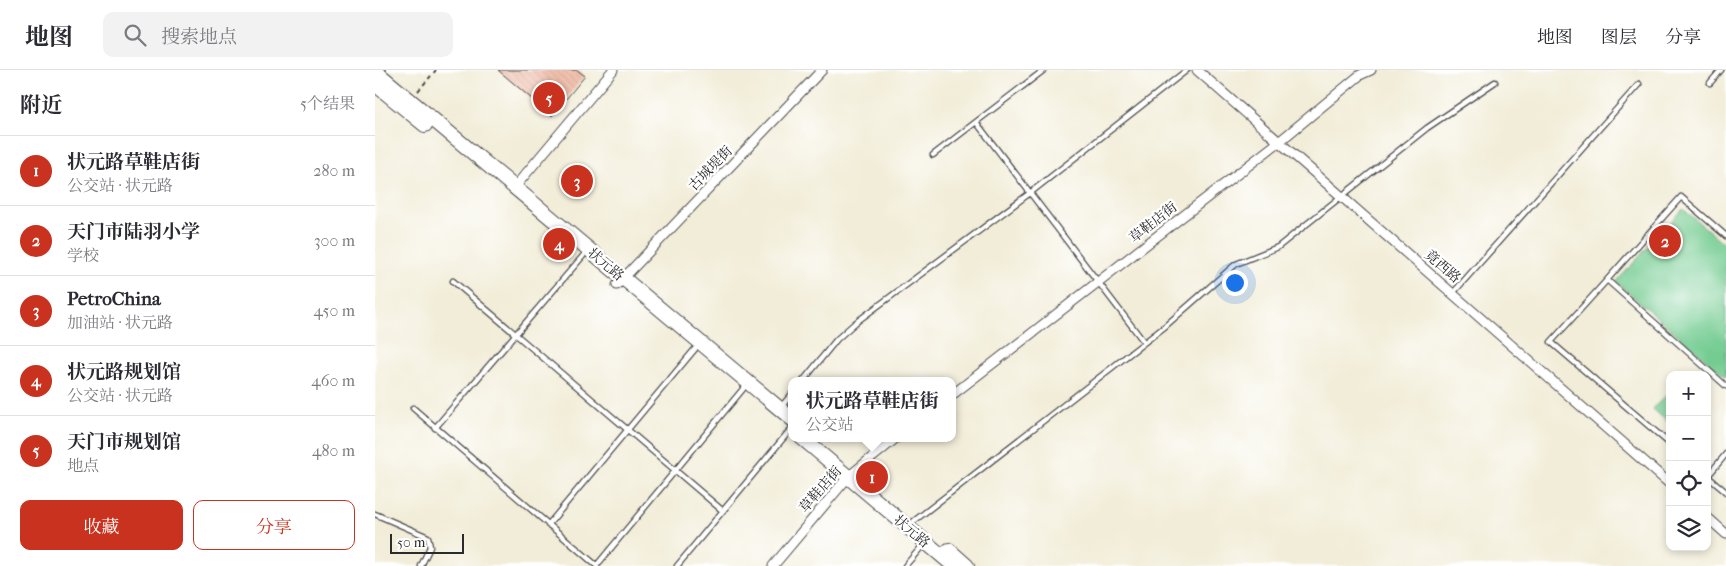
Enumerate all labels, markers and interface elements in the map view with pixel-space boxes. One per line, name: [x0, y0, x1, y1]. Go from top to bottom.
search box: [103, 12, 453, 57]
icon: search: [121, 21, 149, 49]
text: 地图: [25, 23, 73, 51]
text: 搜索地点: [161, 26, 237, 48]
text: 地图: [1537, 27, 1573, 48]
text: 图层: [1601, 27, 1637, 48]
text: 分享: [1665, 27, 1701, 48]
pin: 5: [533, 79, 565, 117]
text: 附近: [20, 93, 62, 117]
text: 5个结果: [300, 94, 355, 113]
street label: 古城堤街: [685, 142, 736, 194]
text: 状元路草鞋店街: [67, 151, 200, 173]
text: 1: [33, 161, 39, 180]
text: 280 m: [313, 161, 355, 180]
pin: 3: [561, 162, 593, 200]
text: 公交站 · 状元路: [67, 176, 173, 195]
street label: 草鞋店街: [1126, 198, 1181, 246]
text: 天门市陆羽小学: [67, 221, 200, 243]
pin: 2: [1649, 222, 1681, 260]
pin: 4: [543, 225, 575, 263]
text: 2: [32, 231, 40, 250]
text: 300 m: [314, 231, 355, 250]
street label: 状元路: [584, 244, 627, 284]
text: 学校: [67, 246, 99, 265]
street label: 竟西路: [1421, 246, 1464, 287]
your location: [1222, 270, 1248, 296]
text: PetroChina: [67, 288, 161, 310]
text: 3: [33, 301, 39, 320]
text: 450 m: [314, 301, 355, 320]
text: 加油站 · 状元路: [67, 313, 173, 332]
text: 状元路规划馆: [67, 361, 181, 383]
text: 4: [31, 371, 41, 390]
text: 460 m: [311, 371, 355, 390]
map controls: [1666, 371, 1711, 551]
button: +: [1666, 371, 1711, 416]
popup: [788, 377, 956, 442]
text: 公交站 · 状元路: [67, 386, 173, 405]
text: 状元路草鞋店街: [805, 390, 939, 412]
text: 公交站: [805, 415, 854, 434]
button: −: [1666, 416, 1711, 461]
text: 天门市规划馆: [67, 431, 181, 453]
text: 5: [33, 441, 39, 460]
text: 480 m: [312, 441, 355, 460]
text: 地点: [67, 456, 99, 475]
pin: 1: [856, 458, 888, 496]
button: locate: [1666, 461, 1711, 506]
street label: 草鞋店街: [796, 463, 845, 516]
button: 收藏: [20, 500, 183, 550]
button: 分享: [193, 500, 355, 550]
button: layers: [1666, 506, 1711, 551]
street label: 状元路: [890, 511, 933, 551]
scale bar: [390, 531, 464, 554]
text: 50 m: [397, 534, 425, 551]

